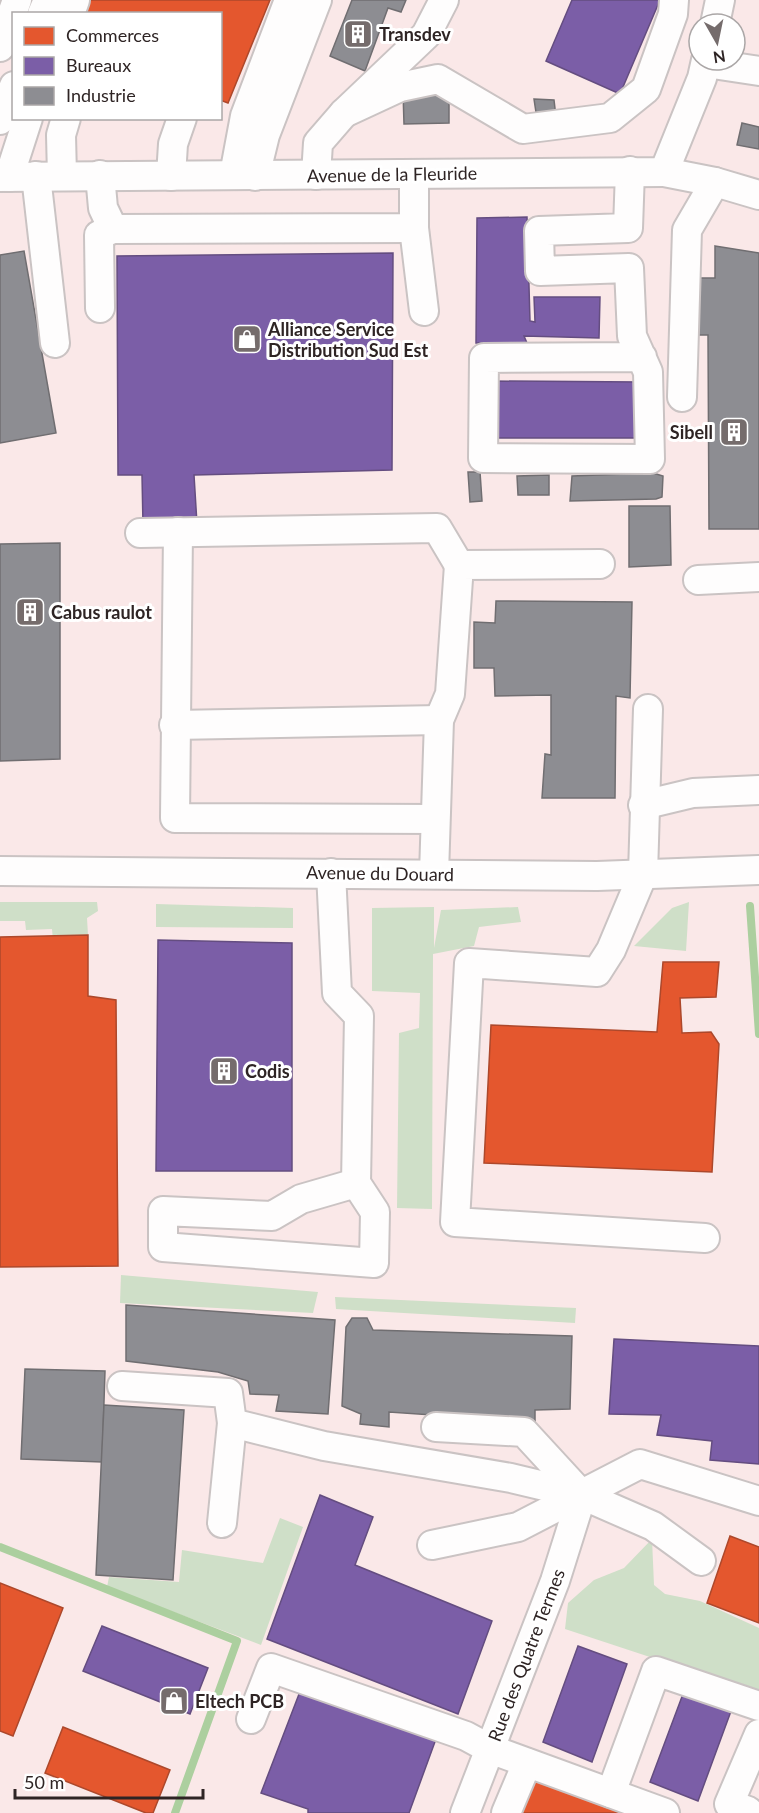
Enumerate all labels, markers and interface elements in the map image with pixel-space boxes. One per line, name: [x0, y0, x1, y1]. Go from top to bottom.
legend: [12, 12, 222, 120]
north arrow: [687, 12, 747, 72]
building icon: Transdev: [342, 18, 374, 50]
place label: Transdev: [379, 23, 451, 45]
text: Commerces: [66, 24, 159, 46]
text: N: [712, 47, 727, 68]
text: Bureaux: [66, 54, 131, 76]
text: Industrie: [66, 84, 136, 106]
street label: Avenue de la Fleuride: [307, 162, 477, 186]
place label: Alliance Service Distribution Sud Est: [267, 318, 428, 361]
shop icon: Alliance Service Distribution Sud Est: [231, 323, 263, 355]
building icon: Sibell: [718, 416, 750, 448]
place label: Sibell: [670, 421, 713, 443]
building icon: Cabus raulot: [14, 596, 46, 628]
place label: Cabus raulot: [51, 601, 152, 623]
street label: Avenue du Douard: [306, 861, 454, 885]
building icon: Codis: [208, 1055, 240, 1087]
place label: Codis: [245, 1060, 290, 1082]
street label: Rue des Quatre Termes: [483, 1565, 569, 1744]
shop icon: Eltech PCB: [158, 1685, 190, 1717]
place label: Eltech PCB: [195, 1690, 284, 1712]
scale bar: [15, 1762, 202, 1800]
text: 50 m: [24, 1771, 64, 1793]

